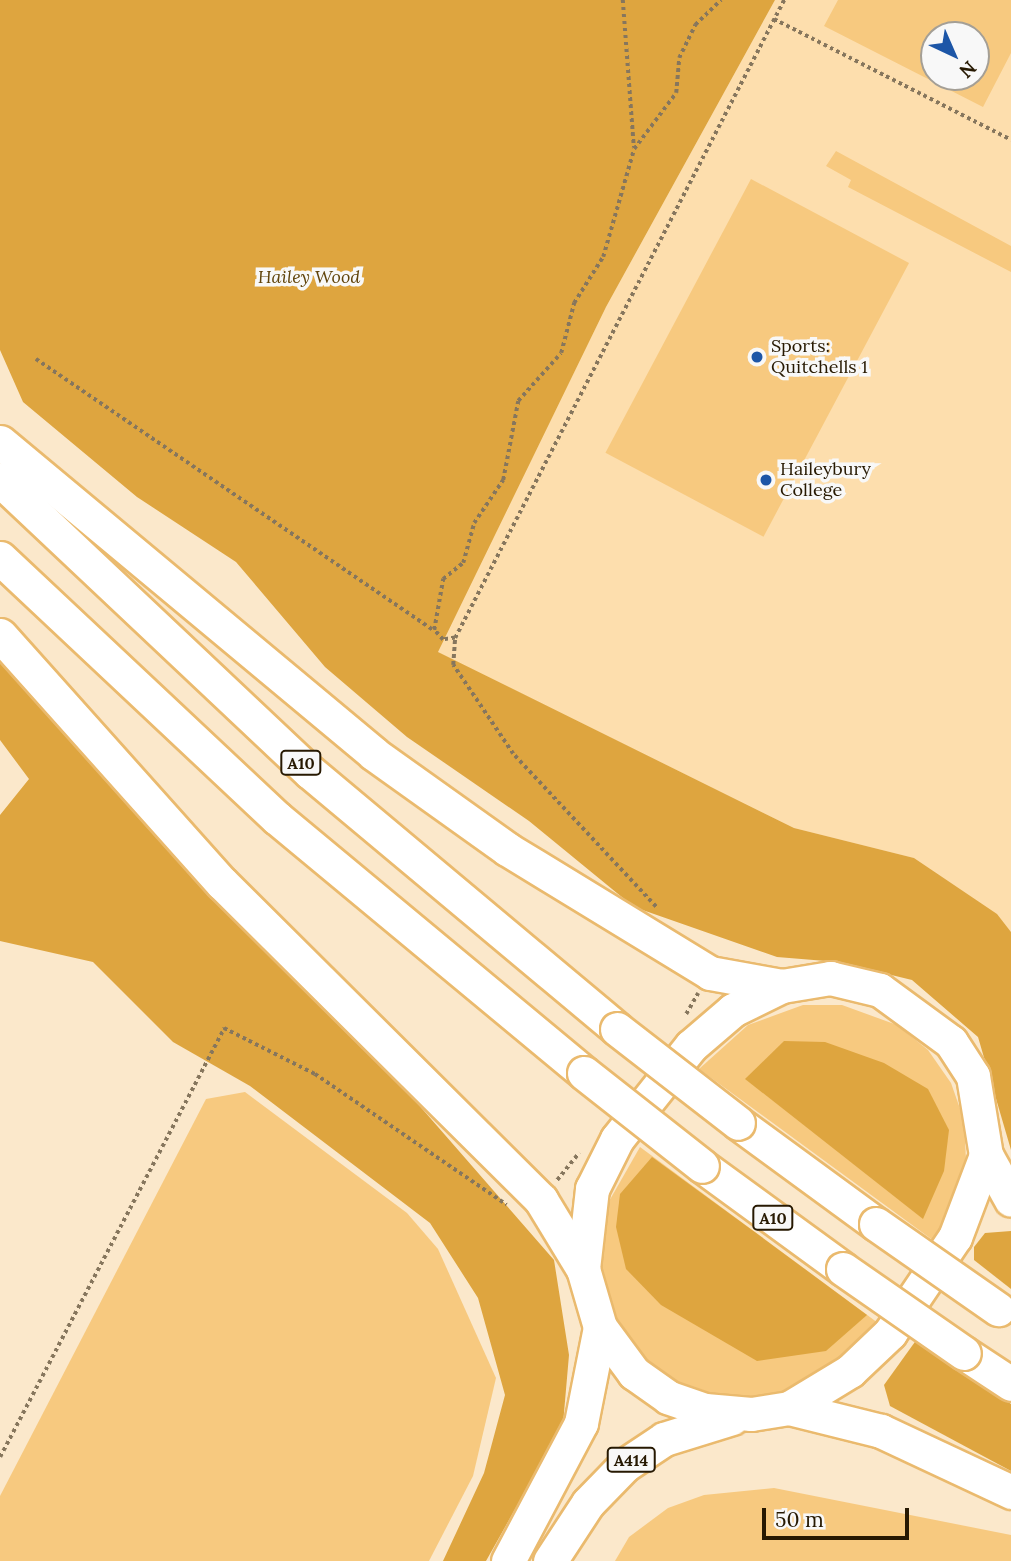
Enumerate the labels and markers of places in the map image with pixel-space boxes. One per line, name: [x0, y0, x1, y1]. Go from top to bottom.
place label: Sports: Quitchells 1: [771, 336, 868, 378]
marker: Sports: Quitchells 1: [749, 349, 765, 365]
place label: Haileybury College: [780, 459, 871, 502]
marker: Haileybury College: [758, 472, 774, 488]

